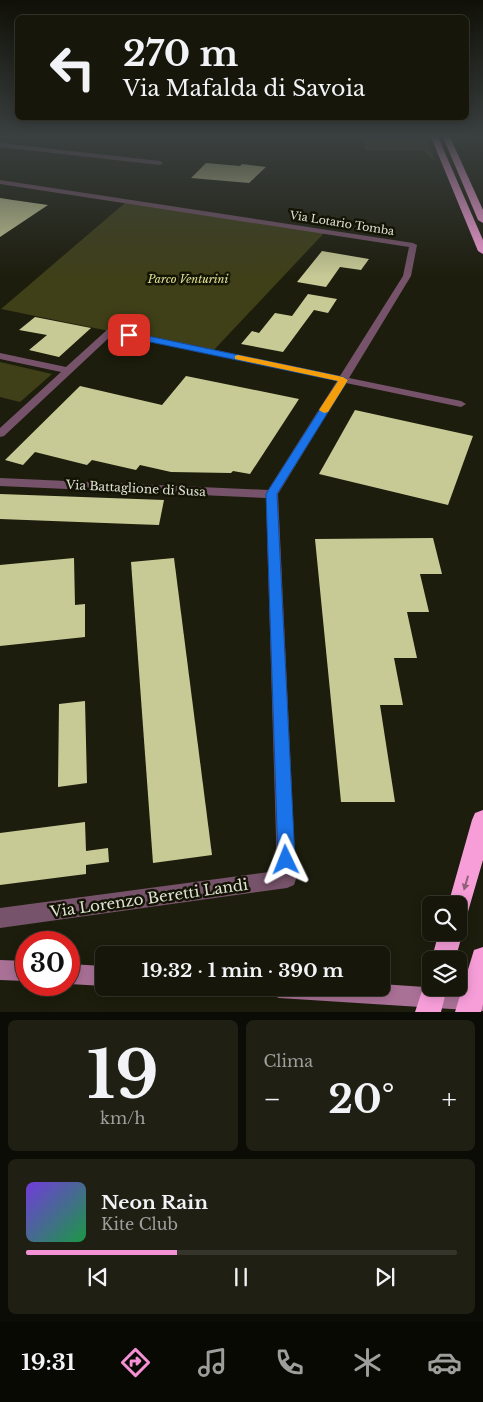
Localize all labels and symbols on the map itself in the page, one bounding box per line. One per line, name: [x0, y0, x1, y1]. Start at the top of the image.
street label: Via Lotario Tomba: [288, 208, 396, 238]
park label: Parco Venturini: [147, 272, 229, 286]
pin: [108, 314, 150, 356]
street label: Via Battaglione di Susa: [65, 477, 207, 499]
position arrow: [259, 833, 311, 885]
street label: Via Lorenzo Beretti Landi: [48, 875, 249, 921]
one-way arrow: [462, 875, 470, 890]
speed limit sign: 30: [15, 931, 80, 996]

